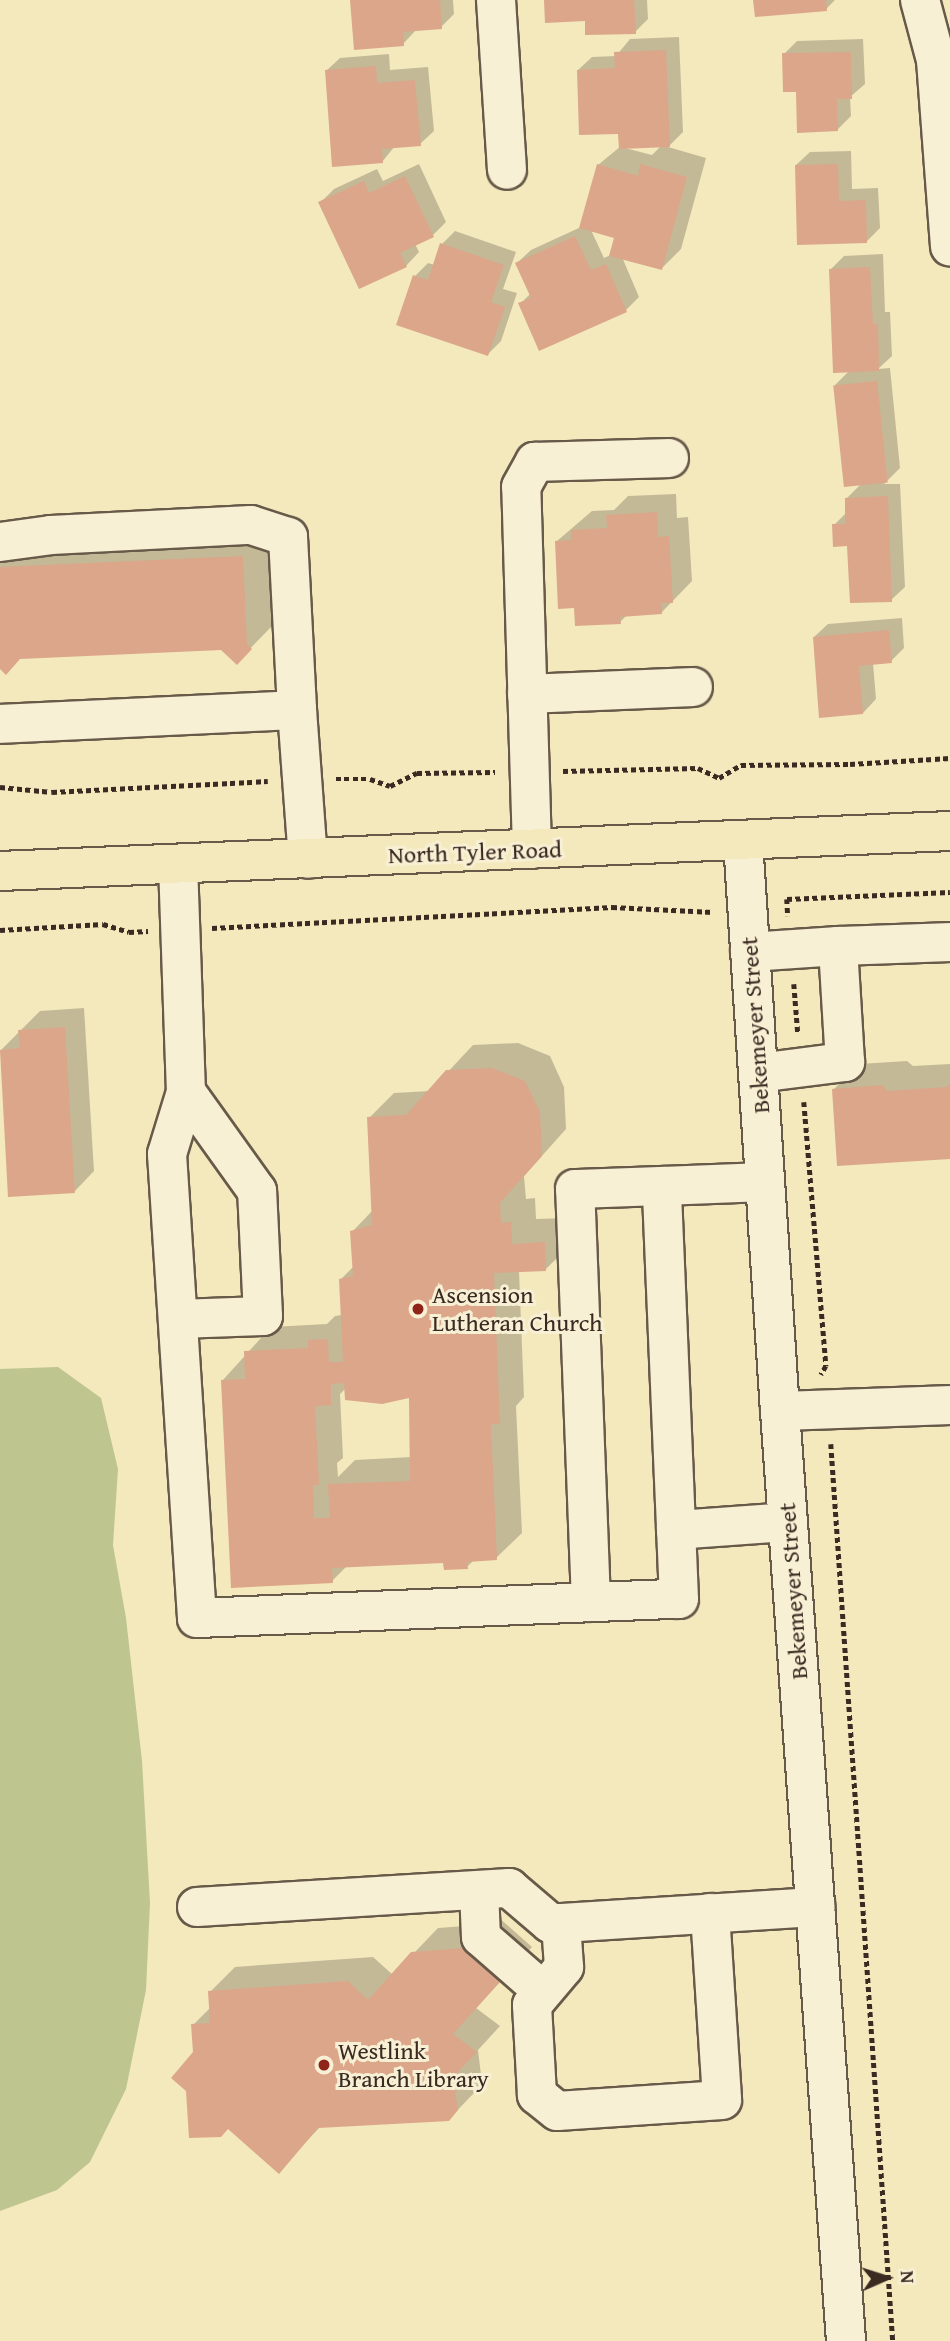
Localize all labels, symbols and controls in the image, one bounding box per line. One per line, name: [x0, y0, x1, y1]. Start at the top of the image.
street label: North Tyler Road: [388, 835, 562, 869]
street label: Bekemeyer Street: [734, 936, 776, 1114]
place label: Ascension Lutheran Church: [432, 1281, 602, 1337]
marker: Ascension Lutheran Church: [410, 1301, 426, 1317]
street label: Bekemeyer Street: [772, 1502, 814, 1680]
place label: Westlink Branch Library: [338, 2037, 489, 2093]
marker: Westlink Branch Library: [316, 2057, 332, 2073]
north arrow: [852, 2243, 922, 2313]
text: N: [894, 2270, 922, 2284]

